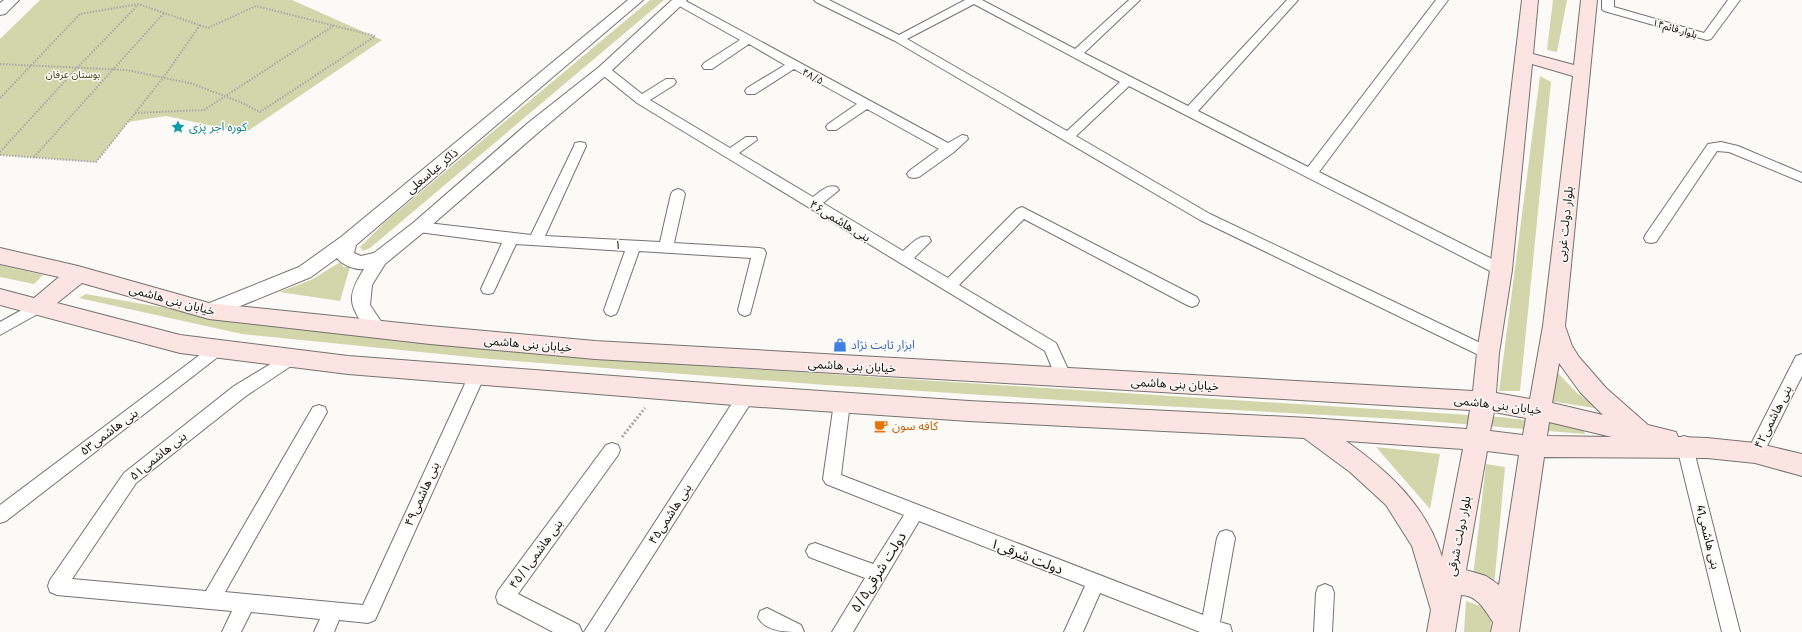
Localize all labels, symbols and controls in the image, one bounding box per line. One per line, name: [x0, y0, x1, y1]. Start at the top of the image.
street label: بلوار قائم۱۴: [1651, 17, 1699, 42]
street label: ۴۸/۵: [800, 66, 825, 87]
park label: بوستان عرفان: [46, 69, 100, 81]
place icon: کوره اجر پزی: [170, 119, 186, 135]
place label: کوره اجر پزی: [189, 120, 248, 135]
street label: ذاکر عباسعلی: [403, 145, 461, 197]
street label: بلوار دولت غربی: [1554, 186, 1576, 262]
street label: بنی هاشمی۴۶: [807, 197, 873, 245]
street label: ۱: [614, 238, 622, 252]
street label: خیابان بنی هاشمی: [128, 282, 216, 318]
street label: خیابان بنی هاشمی: [484, 333, 572, 355]
shop icon: ابزار ثابت نژاد: [832, 337, 848, 353]
place label: ابزار ثابت نژاد: [851, 338, 915, 352]
street label: خیابان بنی هاشمی: [808, 357, 896, 375]
street label: خیابان بنی هاشمی: [1131, 375, 1219, 393]
street label: بنی هاشمی۴۲: [1751, 383, 1795, 451]
street label: خیابان بنی هاشمی: [1453, 393, 1543, 417]
street label: بنی هاشمی۵۳: [77, 406, 141, 458]
cafe icon: کافه سون: [873, 418, 889, 434]
place label: کافه سون: [892, 419, 939, 433]
street label: بنی هاشمی۵۱: [127, 429, 189, 483]
street label: بنی هاشمی۴۹: [402, 460, 442, 528]
street label: بنی هاشمی۴۵: [645, 481, 695, 547]
street label: بلوار دولت شرقی: [1444, 495, 1474, 577]
street label: بنی هاشمی41: [1693, 503, 1723, 571]
street label: ۴۵/۱بنی هاشمی: [506, 517, 566, 591]
street label: ۵/۵دولت شرقی: [847, 529, 910, 616]
street label: ۱دولت شرقی: [988, 535, 1066, 578]

